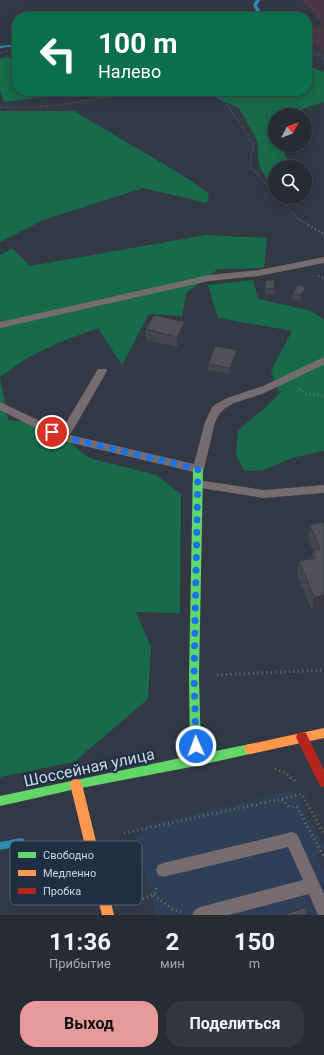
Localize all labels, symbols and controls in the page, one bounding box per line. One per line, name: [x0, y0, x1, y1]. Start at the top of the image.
text: 100 m: [98, 27, 177, 60]
icon: left: [32, 28, 84, 80]
text: Налево: [98, 61, 161, 82]
north arrow: [268, 108, 312, 152]
map controls: [268, 108, 312, 204]
button: search: [268, 160, 312, 204]
pin: [35, 415, 69, 449]
icon: arrive: [41, 421, 63, 443]
position arrow: [175, 725, 217, 767]
street label: Шоссейная улица: [22, 744, 156, 791]
legend: [10, 841, 142, 905]
text: Свободно: [43, 849, 94, 862]
text: Медленно: [43, 867, 96, 880]
text: Пробка: [43, 885, 81, 898]
text: 11:36: [49, 928, 111, 956]
text: 2: [165, 928, 179, 956]
text: 150: [234, 928, 275, 956]
text: Прибытие: [49, 956, 111, 971]
text: мин: [160, 956, 185, 971]
text: m: [249, 956, 260, 971]
button: Выход: [20, 1001, 158, 1047]
button: Поделиться: [166, 1001, 304, 1047]

